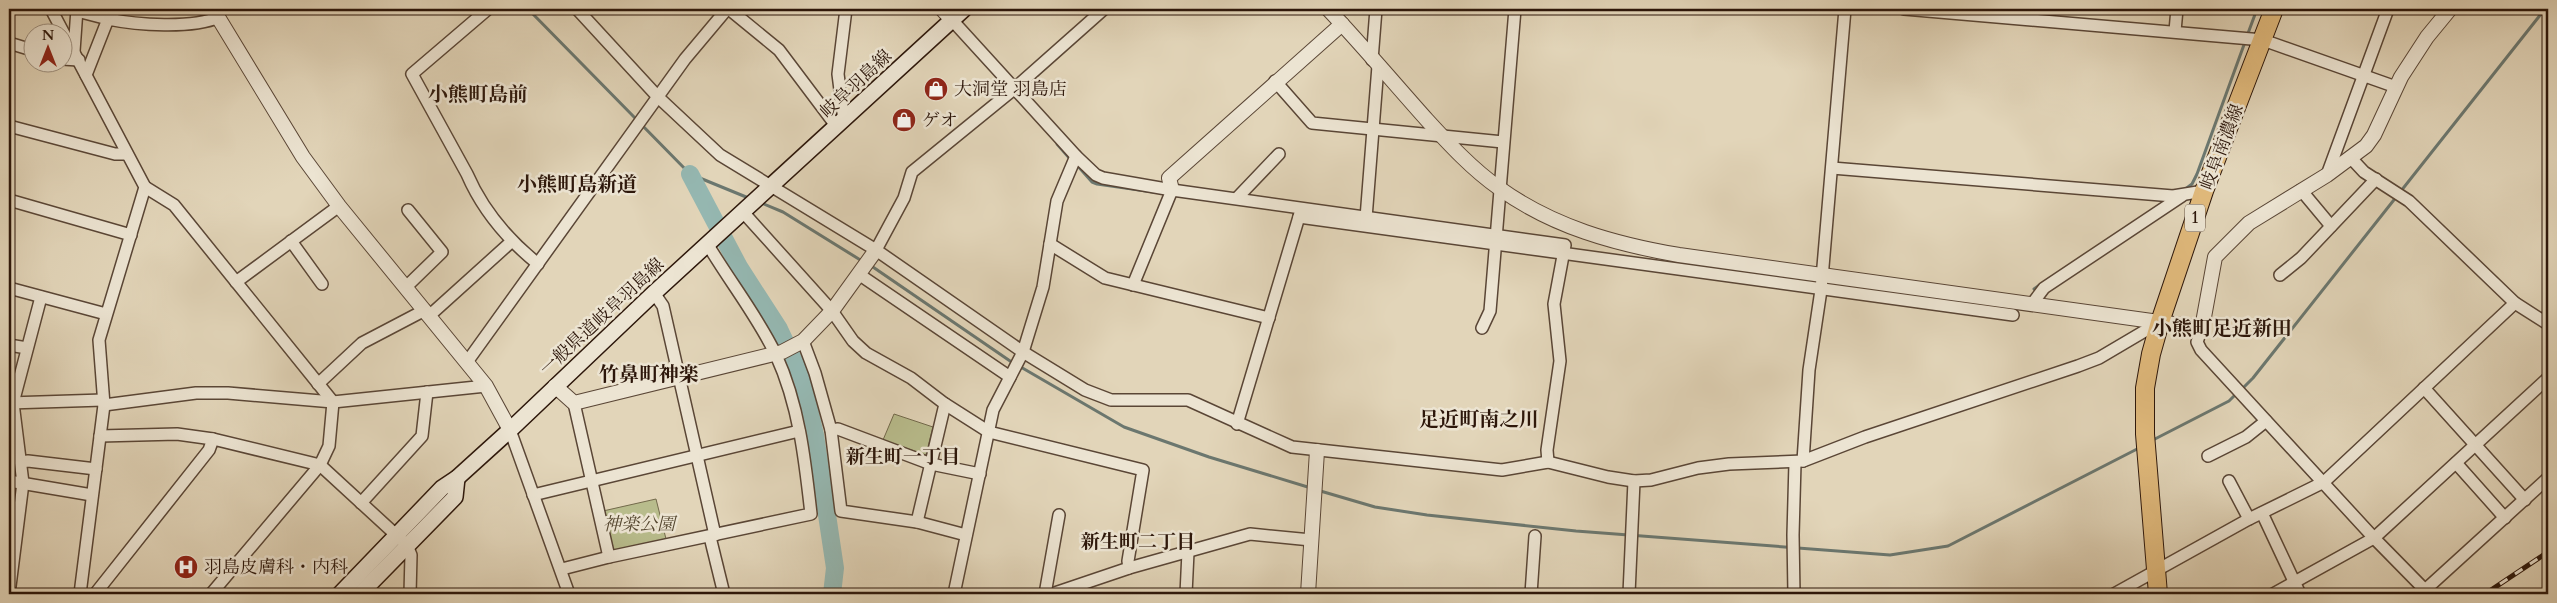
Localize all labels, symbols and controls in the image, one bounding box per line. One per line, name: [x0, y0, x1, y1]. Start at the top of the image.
north arrow: [22, 22, 72, 72]
text: N: [42, 26, 54, 45]
street label: 岐阜羽島線: [815, 44, 897, 124]
shop icon: 大洞堂 羽島店: [923, 76, 949, 102]
place label: 大洞堂 羽島店: [954, 77, 1067, 102]
district label: 小熊町島前: [428, 81, 528, 108]
street label: 岐阜南濃線: [2194, 101, 2250, 193]
shop icon: ゲオ: [891, 107, 917, 133]
place label: ゲオ: [922, 108, 958, 133]
district label: 小熊町島新道: [517, 171, 637, 198]
road number: 1: [2185, 204, 2205, 232]
street label: 一般県道岐阜羽島線: [534, 253, 670, 381]
district label: 小熊町足近新田: [2152, 315, 2292, 342]
district label: 竹鼻町神楽: [599, 361, 699, 388]
district label: 足近町南之川: [1419, 406, 1539, 433]
district label: 新生町一丁目: [846, 444, 960, 470]
park label: 神楽公園: [603, 512, 678, 537]
district label: 新生町二丁目: [1081, 529, 1195, 555]
hospital icon: 羽島皮膚科・内科: [173, 554, 199, 580]
place label: 羽島皮膚科・内科: [204, 555, 348, 580]

